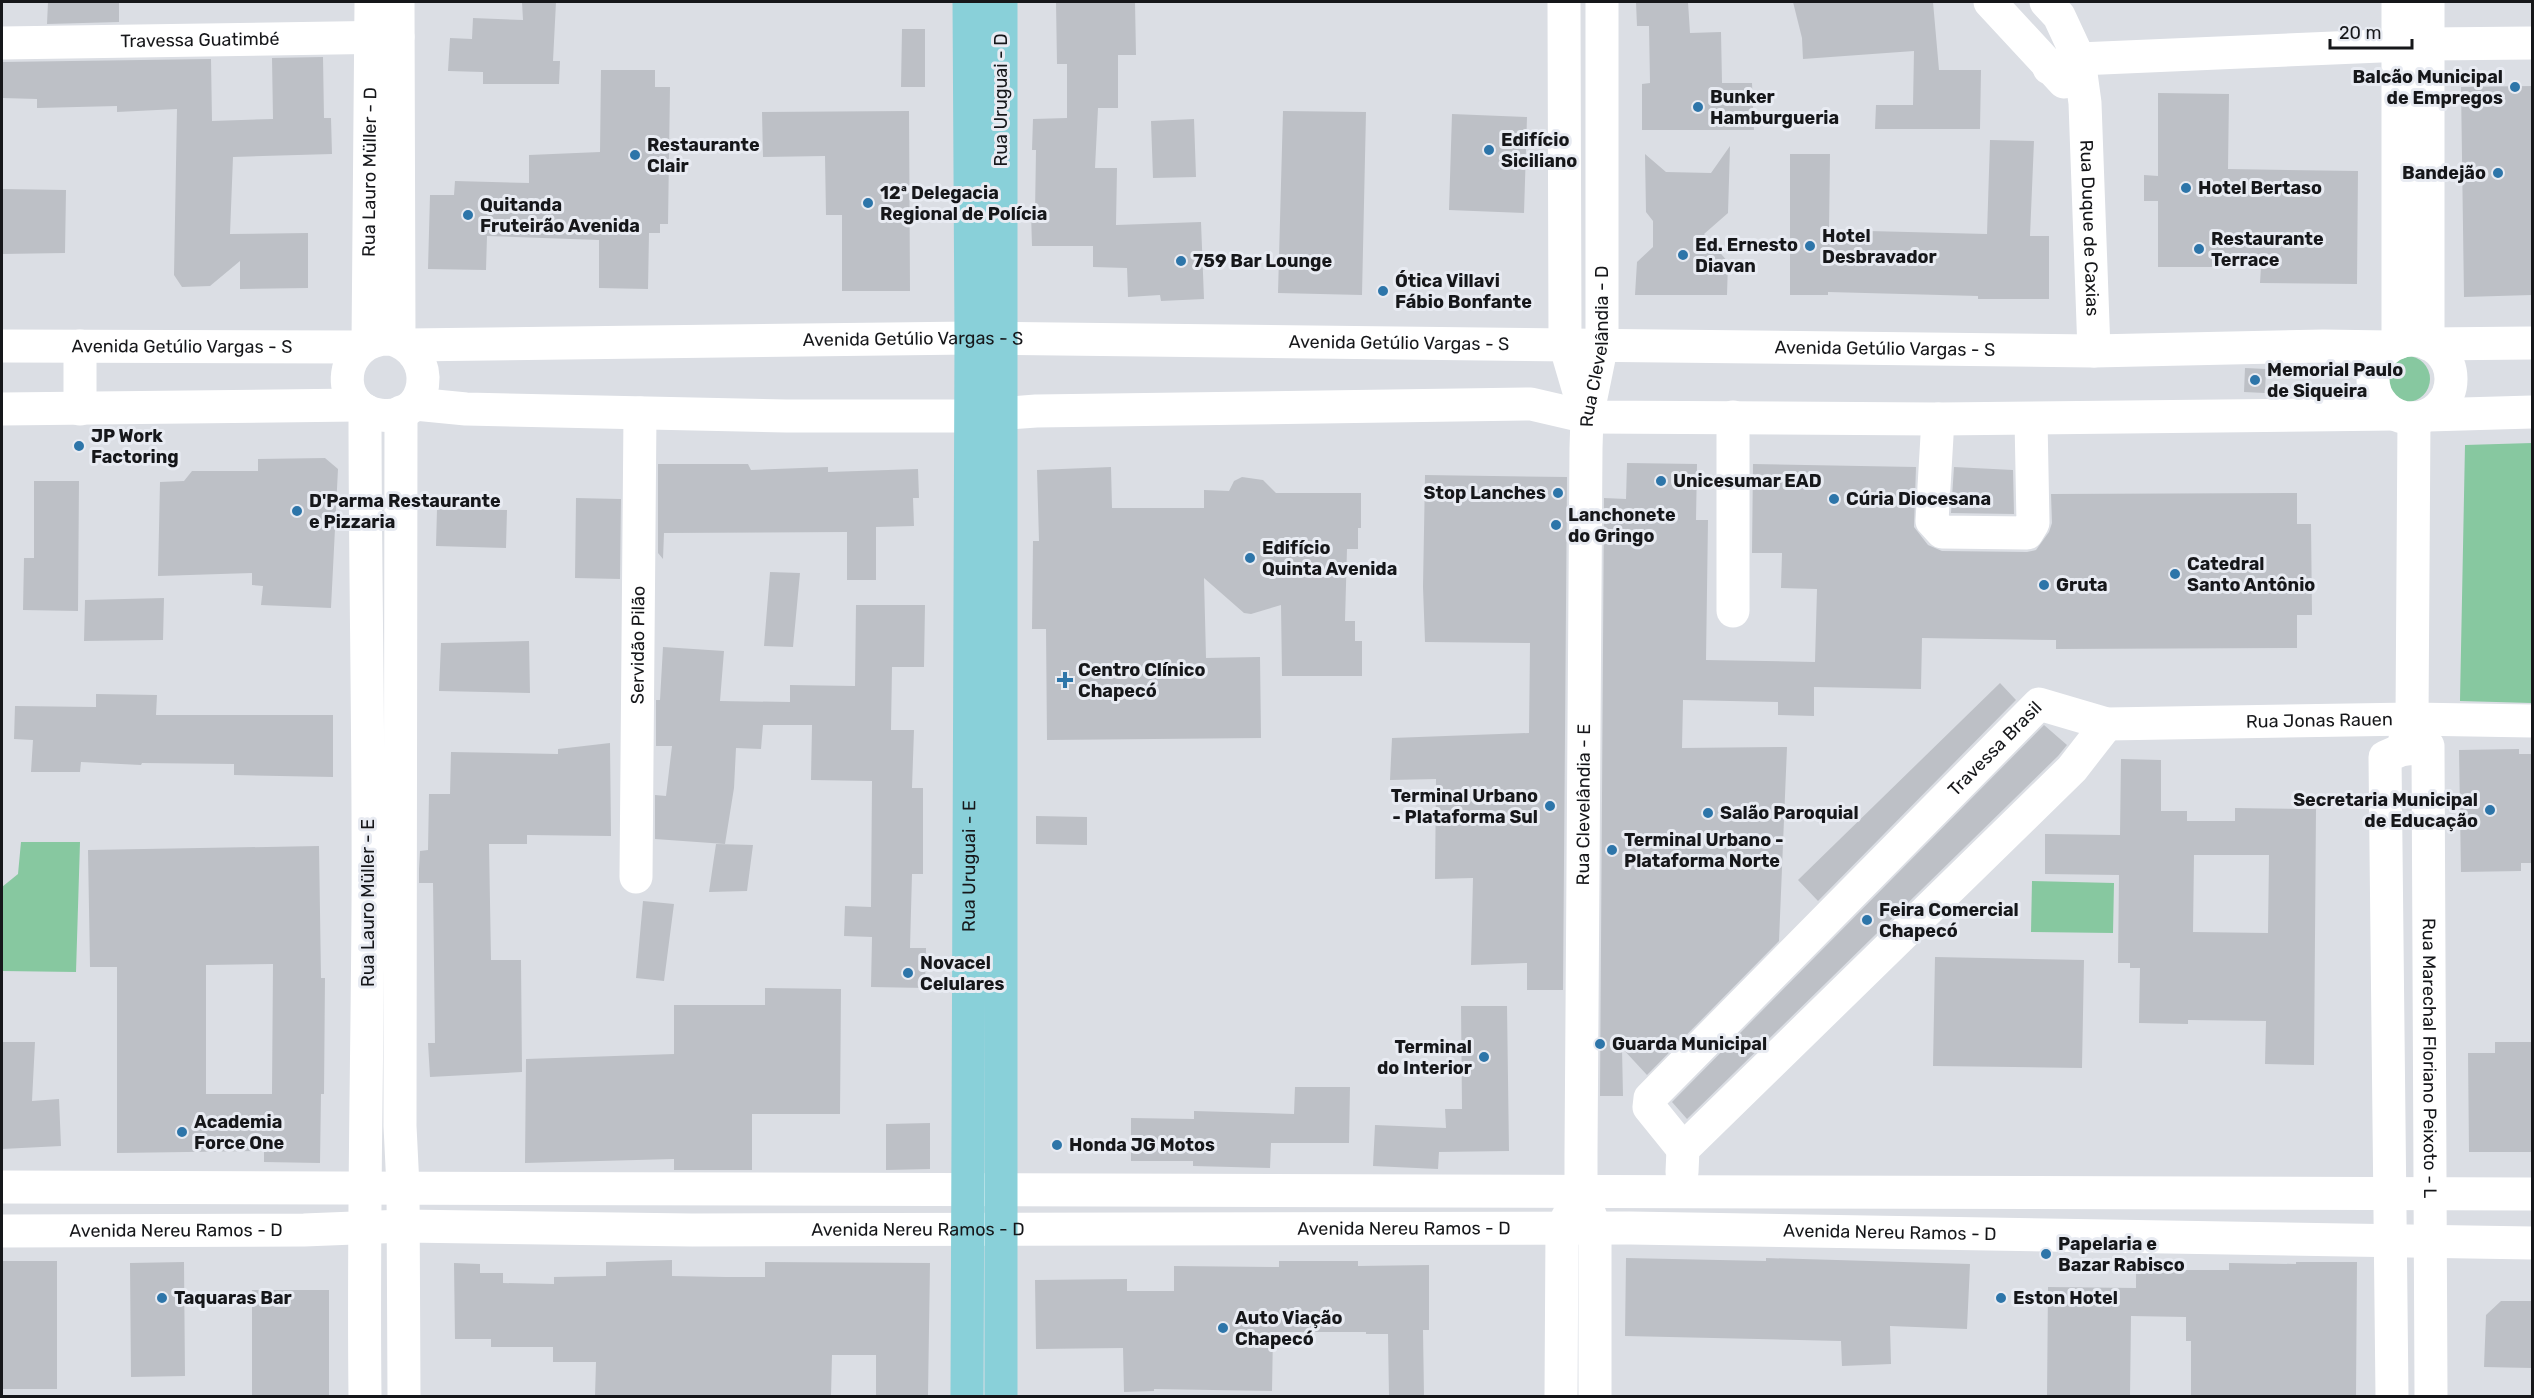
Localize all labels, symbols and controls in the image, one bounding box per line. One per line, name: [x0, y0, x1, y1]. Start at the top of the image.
scale bar: [2330, 12, 2412, 50]
text: 20 m: [2339, 22, 2381, 44]
street label: Travessa Guatimbé: [120, 28, 280, 52]
street label: Rua Uruguai - D: [990, 33, 1012, 167]
place label: Balcão Municipal de Empregos: [2352, 66, 2503, 109]
marker: Balcão Municipal de Empregos: [2508, 80, 2522, 94]
place label: Bunker Hamburgueria: [1710, 86, 1839, 129]
street label: Rua Lauro Müller - D: [358, 87, 381, 257]
marker: Bunker Hamburgueria: [1691, 100, 1705, 114]
place label: Edifício Siciliano: [1501, 129, 1577, 172]
place label: Restaurante Clair: [647, 134, 760, 177]
street label: Rua Duque de Caxias: [2075, 139, 2104, 317]
marker: Edifício Siciliano: [1482, 143, 1496, 157]
marker: Restaurante Clair: [628, 148, 642, 162]
place label: Bandejão: [2402, 162, 2486, 184]
marker: Bandejão: [2491, 166, 2505, 180]
place label: Hotel Bertaso: [2198, 177, 2322, 199]
marker: Hotel Bertaso: [2179, 181, 2193, 195]
place label: 12ª Delegacia Regional de Polícia: [880, 182, 1047, 225]
place label: Quitanda Fruteirão Avenida: [480, 194, 640, 237]
marker: 12ª Delegacia Regional de Polícia: [861, 196, 875, 210]
marker: Quitanda Fruteirão Avenida: [461, 208, 475, 222]
place label: Hotel Desbravador: [1822, 225, 1937, 268]
place label: Restaurante Terrace: [2211, 228, 2324, 271]
place label: Ed. Ernesto Diavan: [1695, 234, 1798, 277]
marker: Hotel Desbravador: [1803, 239, 1817, 253]
marker: Restaurante Terrace: [2192, 242, 2206, 256]
marker: Ed. Ernesto Diavan: [1676, 248, 1690, 262]
place label: 759 Bar Lounge: [1193, 250, 1332, 272]
marker: 759 Bar Lounge: [1174, 254, 1188, 268]
street label: Rua Clevelândia - D: [1576, 266, 1613, 427]
place label: Ótica Villavi Fábio Bonfante: [1395, 270, 1532, 313]
marker: Ótica Villavi Fábio Bonfante: [1376, 284, 1390, 298]
street label: Avenida Getúlio Vargas - S: [802, 327, 1023, 351]
street label: Avenida Getúlio Vargas - S: [1288, 331, 1509, 355]
street label: Avenida Getúlio Vargas - S: [72, 335, 292, 358]
street label: Avenida Getúlio Vargas - S: [1774, 336, 1995, 361]
place label: Memorial Paulo de Siqueira: [2267, 359, 2403, 402]
marker: Memorial Paulo de Siqueira: [2248, 373, 2262, 387]
place label: JP Work Factoring: [91, 425, 179, 468]
marker: JP Work Factoring: [72, 439, 86, 453]
place label: Unicesumar EAD: [1673, 470, 1822, 492]
marker: Unicesumar EAD: [1654, 474, 1668, 488]
place label: Stop Lanches: [1424, 482, 1546, 504]
marker: Stop Lanches: [1551, 486, 1565, 500]
place label: Cúria Diocesana: [1846, 488, 1991, 510]
place label: D'Parma Restaurante e Pizzaria: [309, 490, 501, 533]
marker: Cúria Diocesana: [1827, 492, 1841, 506]
marker: D'Parma Restaurante e Pizzaria: [290, 504, 304, 518]
place label: Lanchonete do Gringo: [1568, 504, 1676, 547]
marker: Lanchonete do Gringo: [1549, 518, 1563, 532]
place label: Edifício Quinta Avenida: [1262, 537, 1397, 580]
marker: Edifício Quinta Avenida: [1243, 551, 1257, 565]
place label: Catedral Santo Antônio: [2187, 553, 2315, 596]
marker: Catedral Santo Antônio: [2168, 567, 2182, 581]
place label: Gruta: [2056, 574, 2108, 596]
marker: Gruta: [2037, 578, 2051, 592]
street label: Servidão Pilão: [626, 586, 650, 704]
place label: Centro Clínico Chapecó: [1078, 659, 1205, 702]
marker: Centro Clínico Chapecó: [1056, 671, 1074, 689]
street label: Travessa Brasil: [1943, 697, 2046, 801]
street label: Rua Jonas Rauen: [2246, 708, 2393, 733]
street label: Rua Clevelândia - E: [1572, 724, 1595, 885]
place label: Terminal Urbano - Plataforma Sul: [1391, 785, 1538, 828]
place label: Secretaria Municipal de Educação: [2293, 789, 2478, 832]
marker: Terminal Urbano - Plataforma Sul: [1543, 799, 1557, 813]
street label: Rua Uruguai - E: [958, 800, 980, 932]
place label: Salão Paroquial: [1720, 802, 1859, 824]
marker: Secretaria Municipal de Educação: [2483, 803, 2497, 817]
marker: Salão Paroquial: [1701, 806, 1715, 820]
street label: Rua Lauro Müller - E: [357, 819, 379, 987]
place label: Terminal Urbano - Plataforma Norte: [1624, 829, 1784, 872]
marker: Terminal Urbano - Plataforma Norte: [1605, 843, 1619, 857]
place label: Feira Comercial Chapecó: [1879, 899, 2019, 942]
marker: Feira Comercial Chapecó: [1860, 913, 1874, 927]
street label: Rua Marechal Floriano Peixoto - L: [2418, 918, 2441, 1198]
place label: Novacel Celulares: [920, 952, 1005, 995]
marker: Novacel Celulares: [901, 966, 915, 980]
place label: Guarda Municipal: [1612, 1033, 1767, 1055]
place label: Terminal do Interior: [1377, 1036, 1472, 1079]
marker: Guarda Municipal: [1593, 1037, 1607, 1051]
marker: Terminal do Interior: [1477, 1050, 1491, 1064]
place label: Academia Force One: [194, 1111, 285, 1154]
marker: Academia Force One: [175, 1125, 189, 1139]
place label: Honda JG Motos: [1069, 1134, 1215, 1156]
marker: Honda JG Motos: [1050, 1138, 1064, 1152]
street label: Avenida Nereu Ramos - D: [1297, 1217, 1511, 1240]
street label: Avenida Nereu Ramos - D: [811, 1218, 1025, 1241]
street label: Avenida Nereu Ramos - D: [69, 1219, 283, 1242]
street label: Avenida Nereu Ramos - D: [1783, 1220, 1997, 1245]
place label: Papelaria e Bazar Rabisco: [2058, 1233, 2185, 1276]
marker: Papelaria e Bazar Rabisco: [2039, 1247, 2053, 1261]
place label: Taquaras Bar: [174, 1287, 292, 1309]
place label: Eston Hotel: [2013, 1287, 2118, 1309]
marker: Taquaras Bar: [155, 1291, 169, 1305]
marker: Eston Hotel: [1994, 1291, 2008, 1305]
place label: Auto Viação Chapecó: [1235, 1307, 1342, 1350]
marker: Auto Viação Chapecó: [1216, 1321, 1230, 1335]

